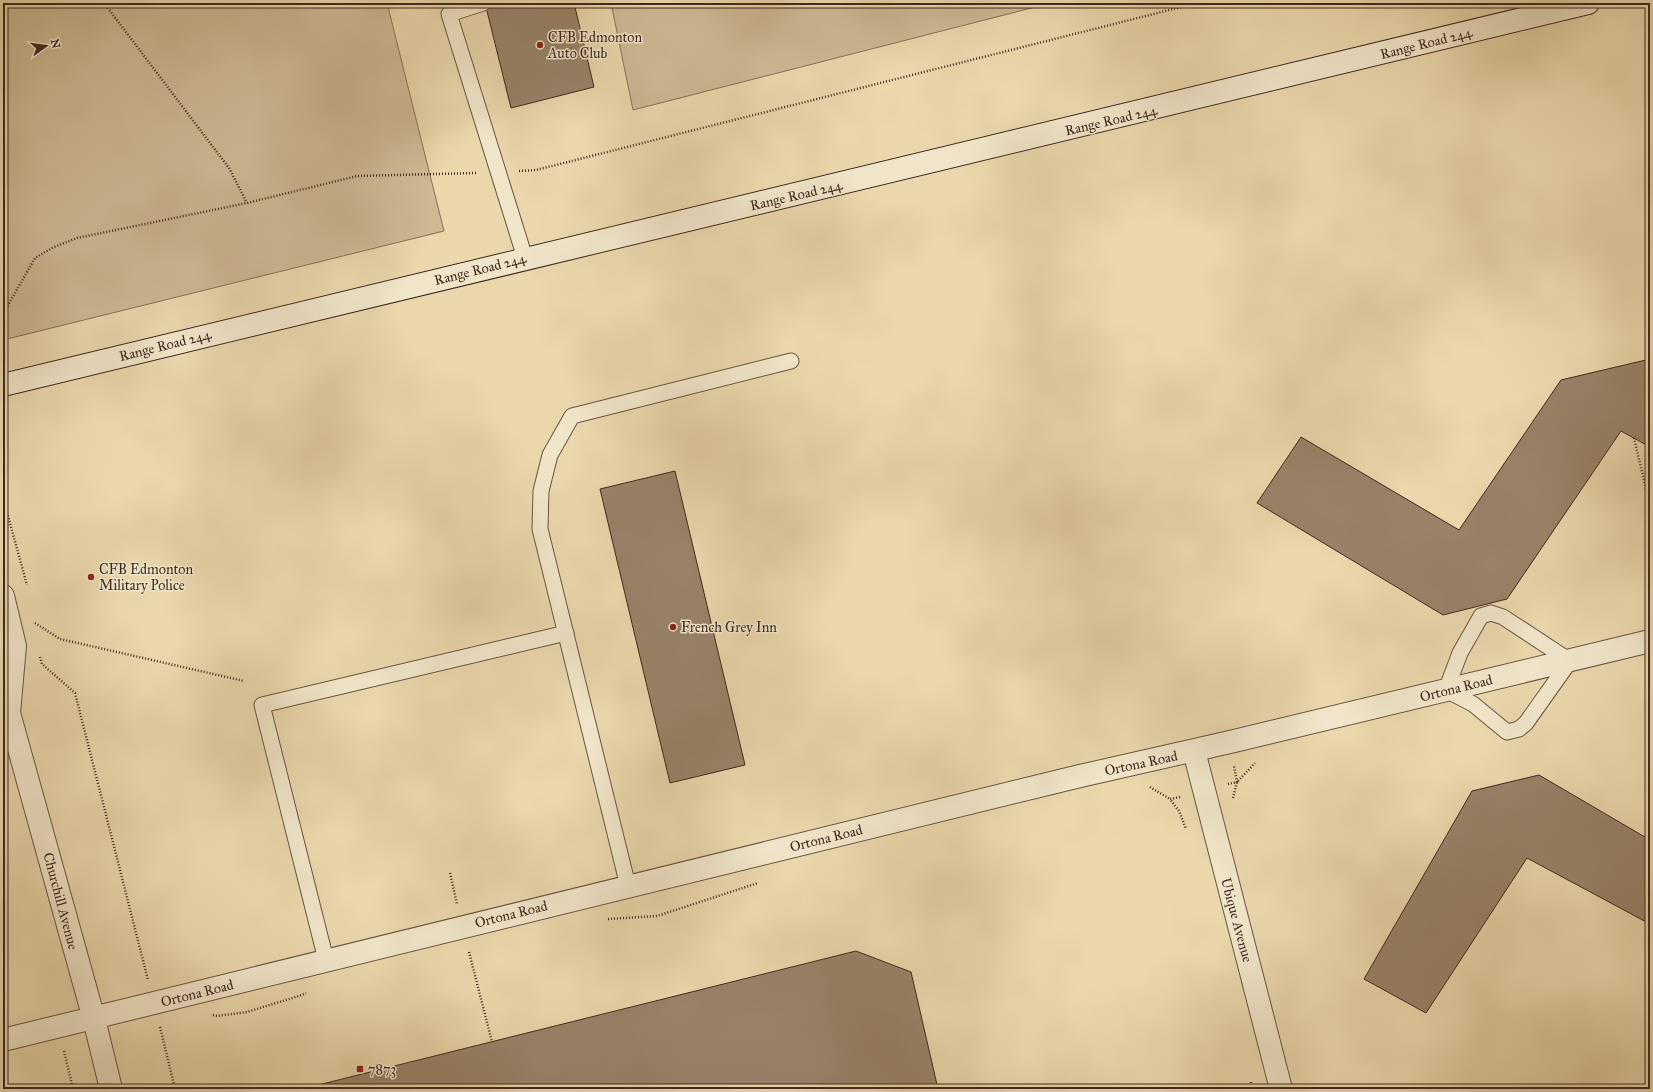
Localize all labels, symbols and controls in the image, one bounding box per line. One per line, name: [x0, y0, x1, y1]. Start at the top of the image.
street label: Range Road 244: [1378, 24, 1475, 63]
north arrow: [26, 26, 66, 66]
place label: CFB Edmonton Auto Club: [547, 29, 643, 62]
text: N: [48, 38, 63, 50]
marker: CFB Edmonton Auto Club: [535, 40, 545, 50]
street label: Range Road 244: [1063, 101, 1160, 139]
street label: Range Road 244: [748, 176, 845, 214]
street label: Range Road 244: [432, 250, 529, 289]
street label: Range Road 244: [117, 326, 214, 365]
place label: CFB Edmonton Military Police: [99, 561, 194, 594]
marker: CFB Edmonton Military Police: [86, 572, 96, 582]
place label: French Grey Inn: [681, 619, 777, 636]
marker: French Grey Inn: [668, 622, 678, 632]
street label: Ortona Road: [1418, 671, 1494, 706]
street label: Ortona Road: [1103, 747, 1179, 780]
street label: Ortona Road: [788, 821, 864, 856]
street label: Churchill Avenue: [39, 851, 82, 952]
street label: Ubique Avenue: [1216, 876, 1256, 965]
street label: Ortona Road: [473, 897, 549, 932]
street label: Ortona Road: [159, 976, 235, 1011]
place label: 7873: [368, 1061, 396, 1078]
marker: 7873: [355, 1064, 365, 1074]

